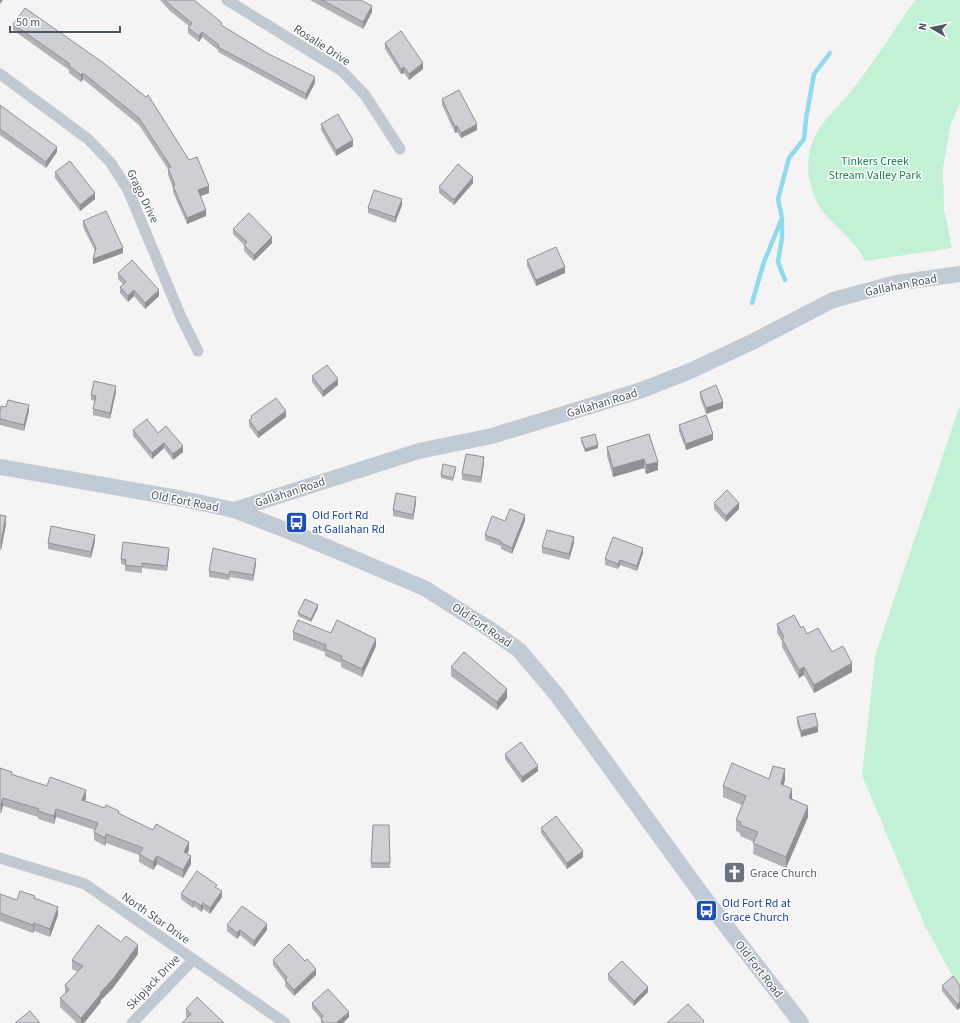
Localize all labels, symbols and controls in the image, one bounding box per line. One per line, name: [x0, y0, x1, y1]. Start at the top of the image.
scale bar: [10, 8, 120, 34]
north arrow: [912, 8, 952, 48]
text: 50 m: [16, 14, 40, 31]
street label: Rosalie Drive: [290, 21, 353, 70]
text: N: [915, 22, 931, 31]
park label: Tinkers Creek Stream Valley Park: [829, 153, 922, 184]
street label: Grago Drive: [122, 166, 163, 226]
street label: Gallahan Road: [864, 270, 939, 301]
street label: Gallahan Road: [565, 385, 639, 422]
street label: Gallahan Road: [253, 473, 327, 512]
street label: Old Fort Road: [150, 487, 220, 516]
place label: Old Fort Rd at Gallahan Rd: [312, 507, 385, 538]
bus stop icon: Old Fort Rd at Gallahan Rd: [284, 509, 310, 535]
street label: Old Fort Road: [448, 599, 515, 652]
church icon: Grace Church: [721, 860, 747, 886]
place label: Grace Church: [750, 865, 817, 882]
street label: North Star Drive: [118, 889, 193, 948]
place label: Old Fort Rd at Grace Church: [722, 895, 791, 926]
bus stop icon: Old Fort Rd at Grace Church: [694, 897, 720, 923]
street label: Old Fort Road: [731, 937, 786, 1002]
street label: Skipjack Drive: [123, 951, 184, 1014]

